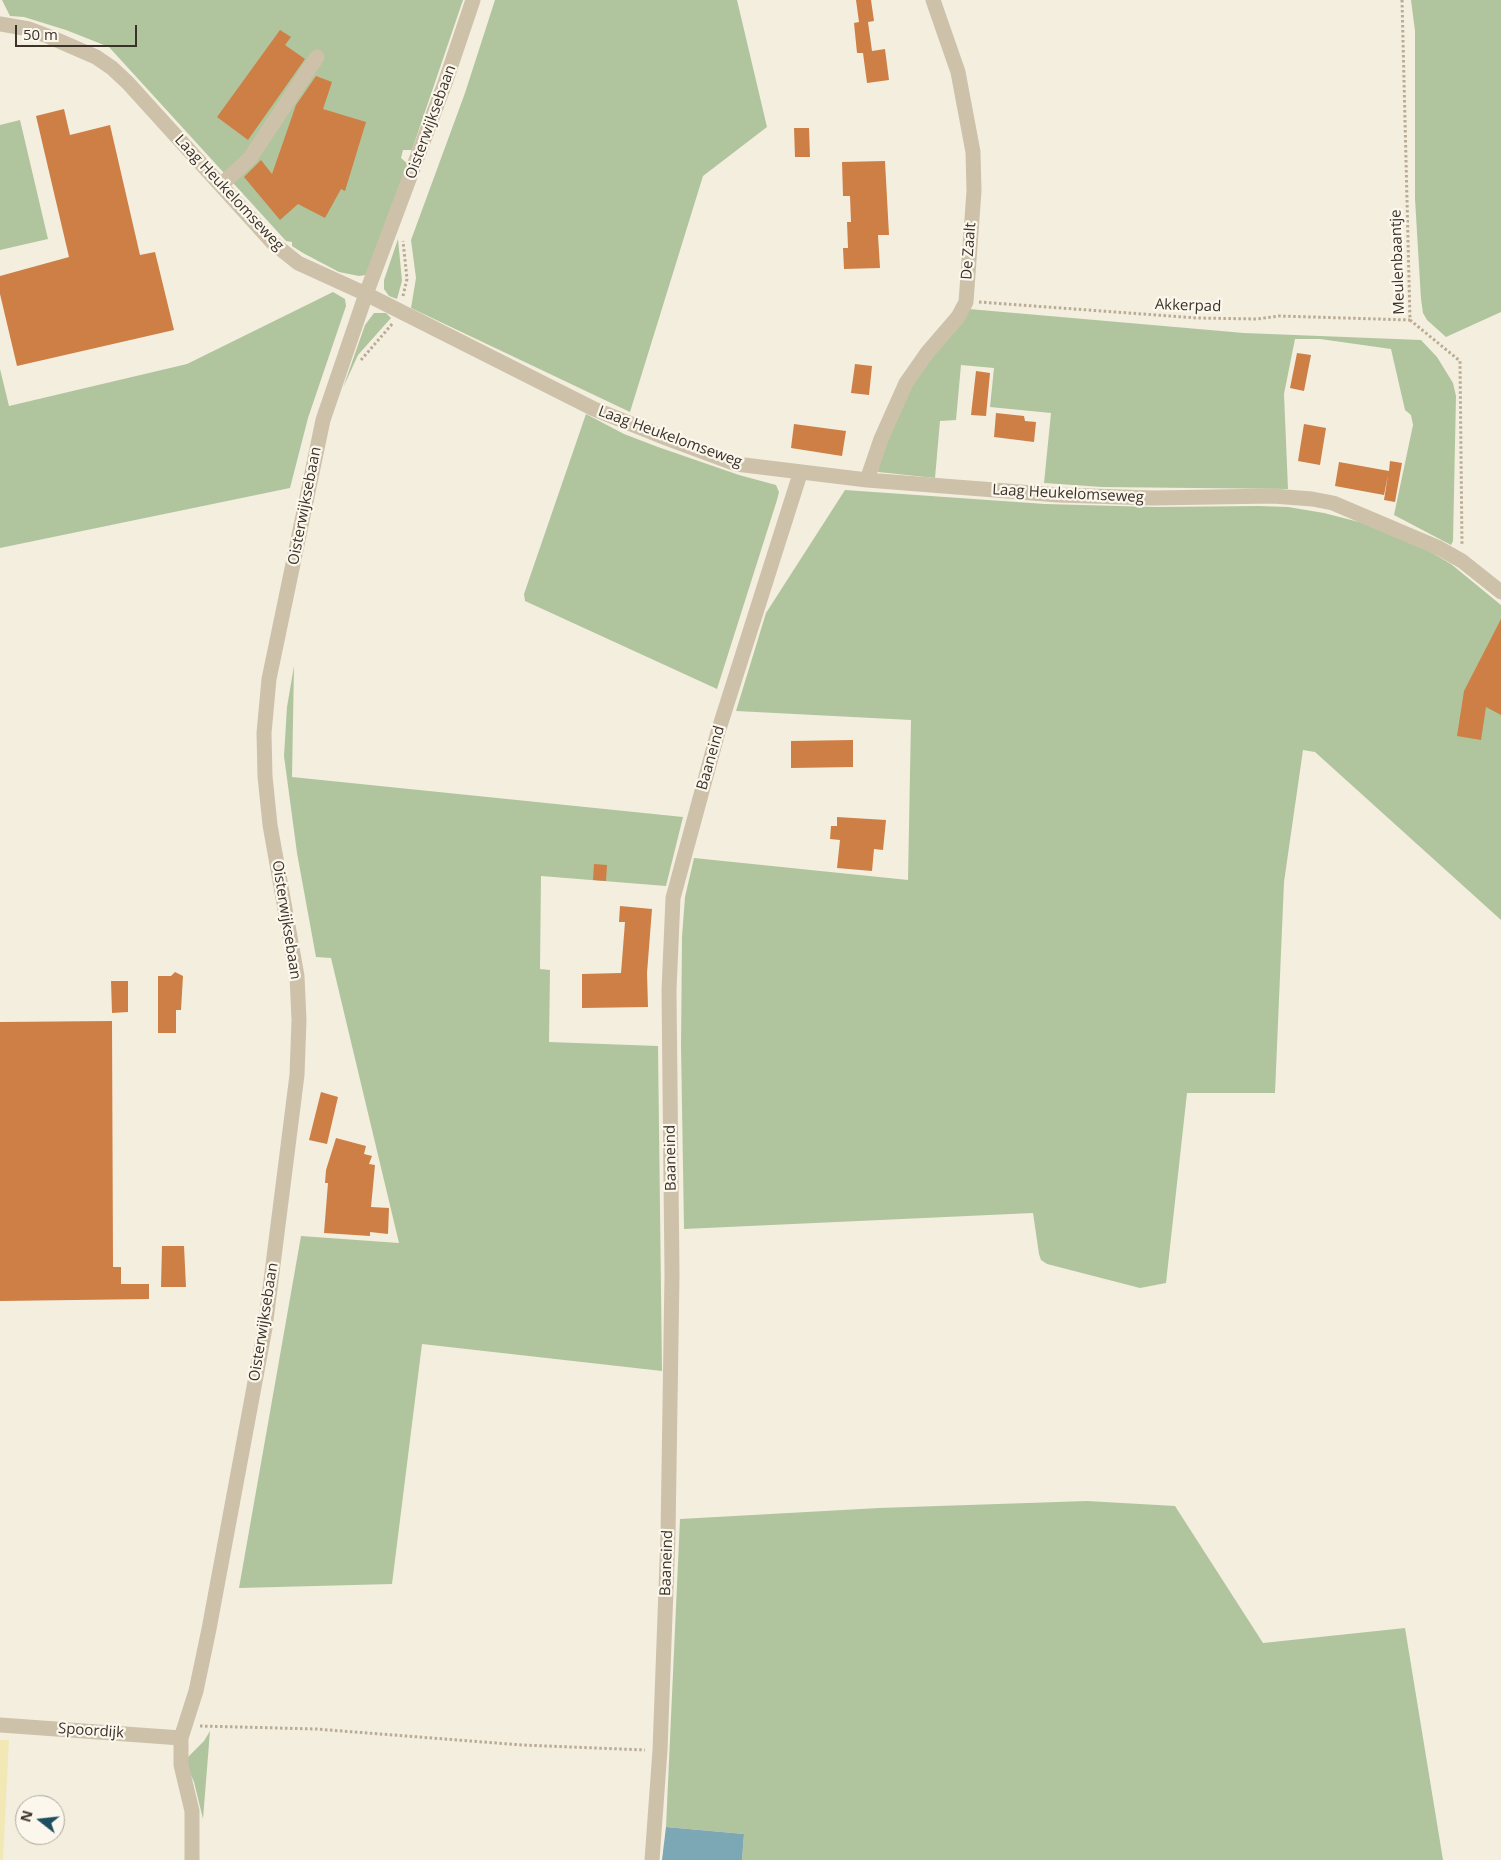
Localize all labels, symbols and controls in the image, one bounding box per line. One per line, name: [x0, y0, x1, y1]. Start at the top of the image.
scale bar: [18, 15, 140, 47]
text: 50 m: [23, 24, 58, 44]
street label: Oisterwijksebaan: [402, 62, 460, 182]
street label: Laag Heukelomseweg: [171, 131, 287, 255]
street label: Meulenbaantje: [1387, 209, 1409, 315]
street label: De Zaalt: [958, 222, 980, 280]
street label: Akkerpad: [1154, 296, 1222, 316]
street label: Laag Heukelomseweg: [596, 403, 744, 471]
street label: Oisterwijksebaan: [285, 445, 325, 567]
street label: Laag Heukelomseweg: [992, 481, 1144, 507]
street label: Baaneind: [693, 724, 729, 792]
street label: Oisterwijksebaan: [268, 859, 304, 981]
street label: Baaneind: [661, 1125, 681, 1191]
street label: Oisterwijksebaan: [246, 1261, 282, 1383]
street label: Baaneind: [657, 1530, 677, 1596]
street label: Spoordijk: [57, 1720, 125, 1742]
north arrow: [15, 1795, 65, 1845]
text: N: [15, 1808, 37, 1824]

